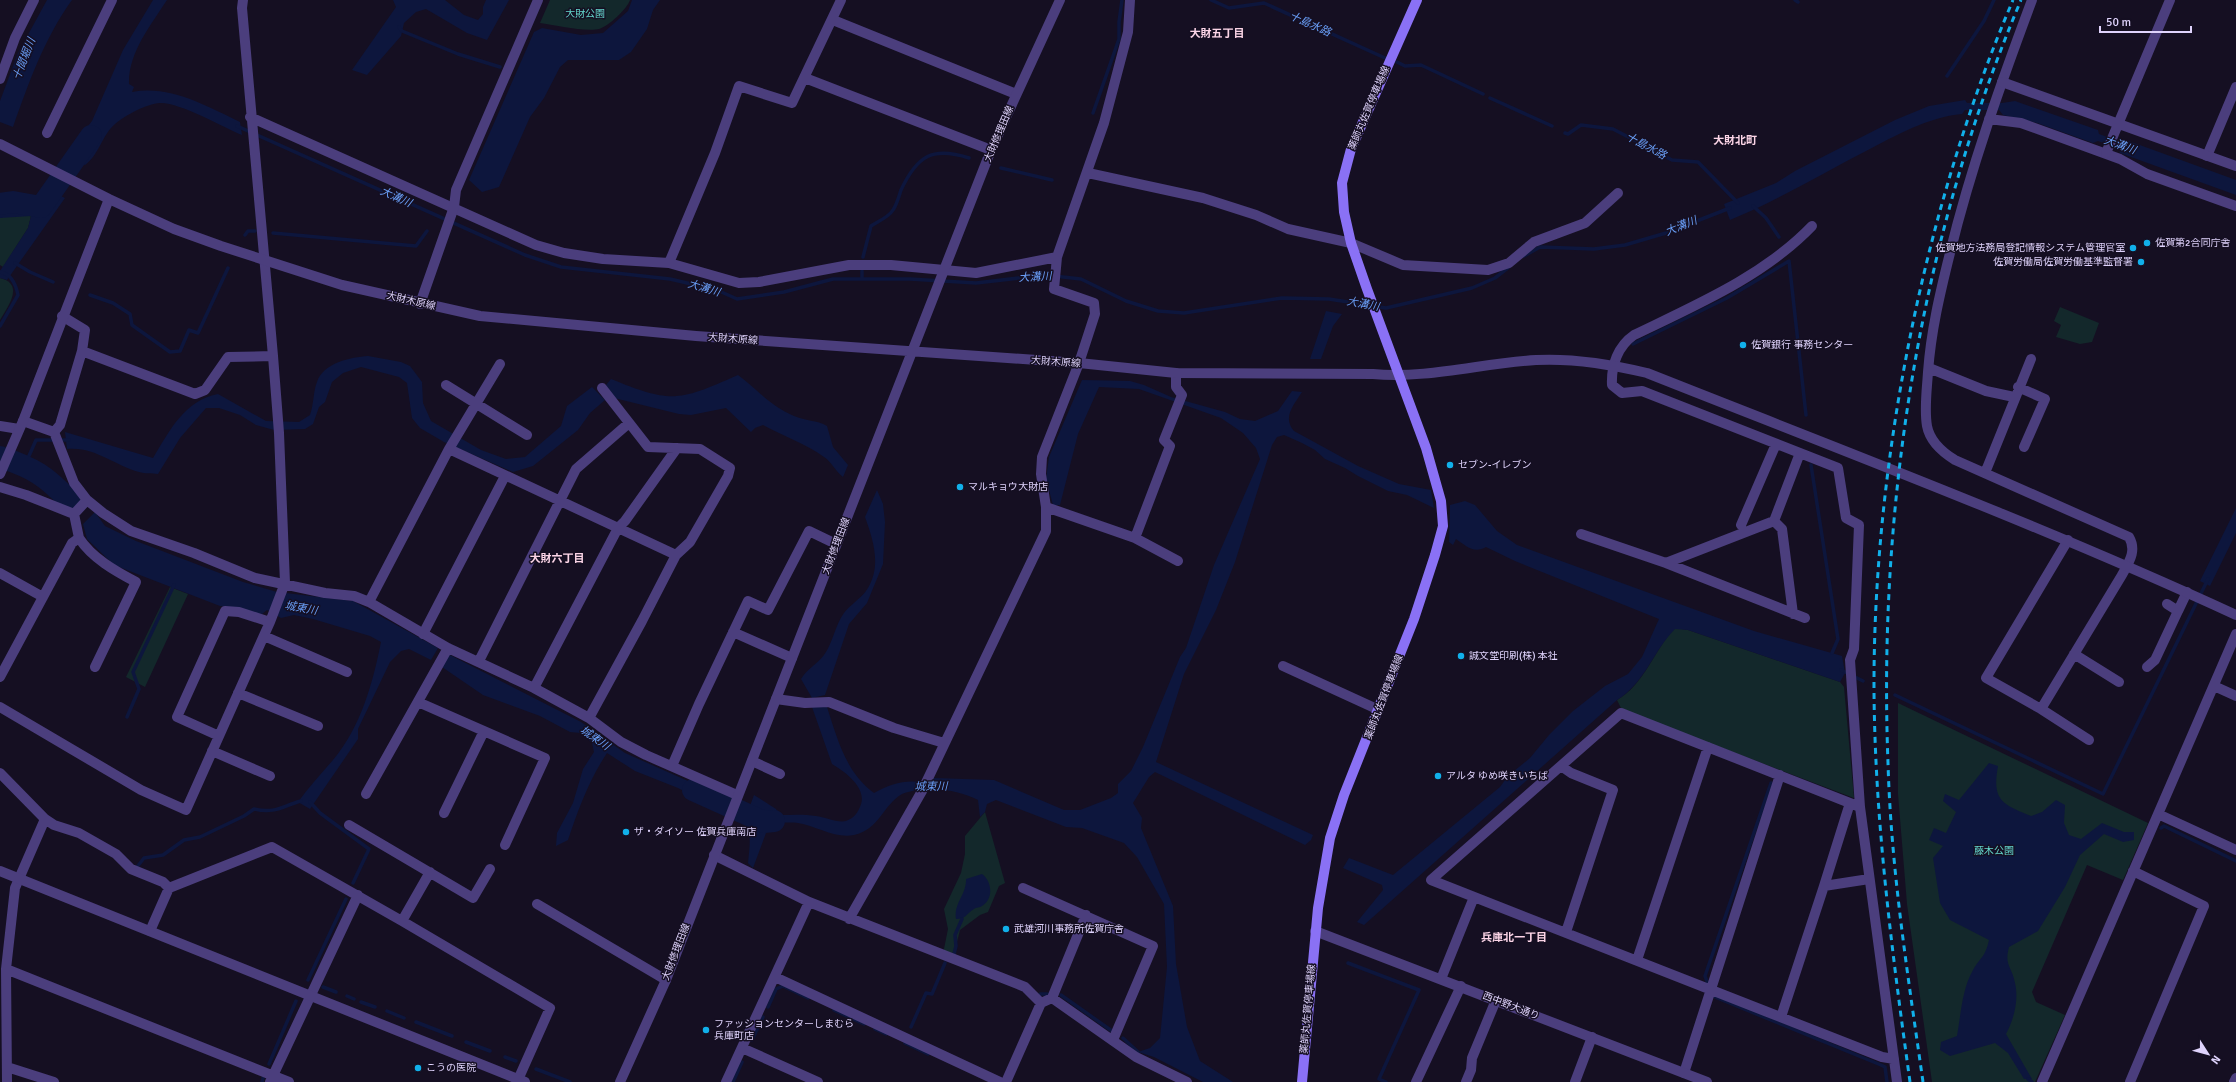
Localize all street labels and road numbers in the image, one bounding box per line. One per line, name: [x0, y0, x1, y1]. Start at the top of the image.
street label: 薬師丸佐賀停車場線: [1346, 64, 1392, 152]
street label: 大財修理田線: [982, 104, 1016, 164]
street label: 大財木原線: [385, 290, 437, 312]
street label: 大財木原線: [708, 331, 758, 347]
street label: 大財木原線: [1031, 354, 1081, 370]
street label: 大財修理田線: [820, 516, 852, 576]
street label: 薬師丸佐賀停車場線: [1362, 653, 1406, 741]
street label: 大財修理田線: [660, 922, 692, 982]
street label: 薬師丸佐賀停車場線: [1298, 964, 1318, 1054]
street label: 西中野大通り: [1481, 990, 1541, 1022]

